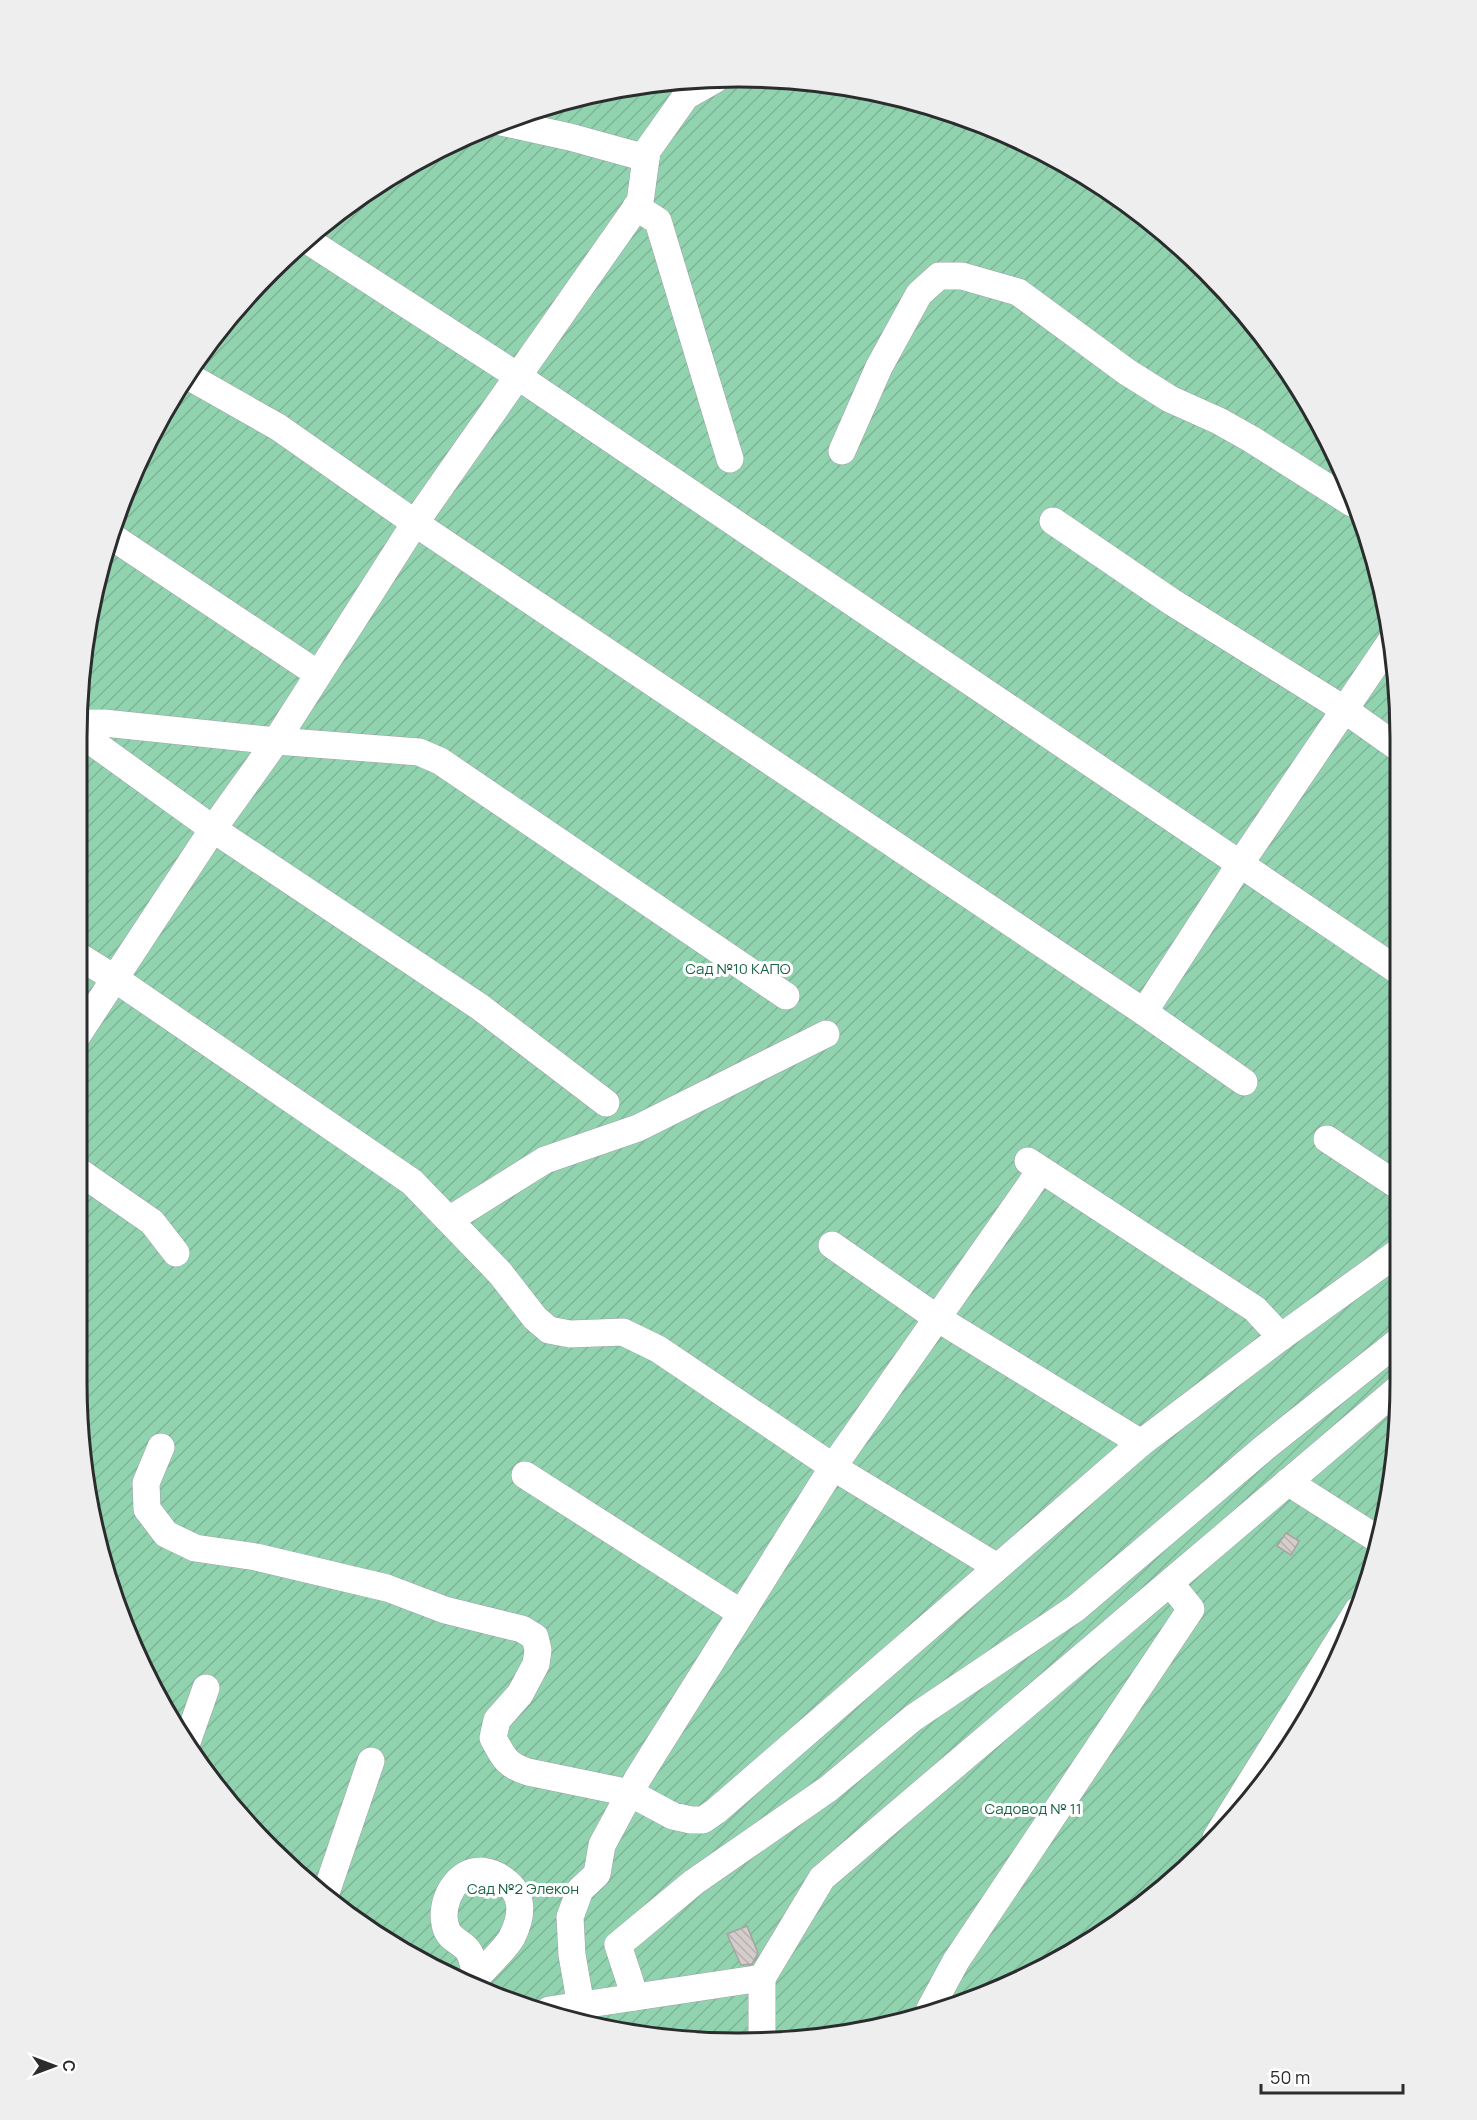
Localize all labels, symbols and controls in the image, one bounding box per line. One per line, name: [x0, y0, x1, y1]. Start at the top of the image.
park label: Сад №10 КАПО: [685, 958, 791, 979]
park label: Садовод № 11: [984, 1798, 1082, 1819]
park label: Сад №2 Элекон: [467, 1878, 579, 1899]
north arrow: [24, 2036, 84, 2096]
scale bar: [1261, 2057, 1404, 2095]
text: С: [58, 2060, 80, 2072]
text: 50 m: [1270, 2065, 1310, 2089]

